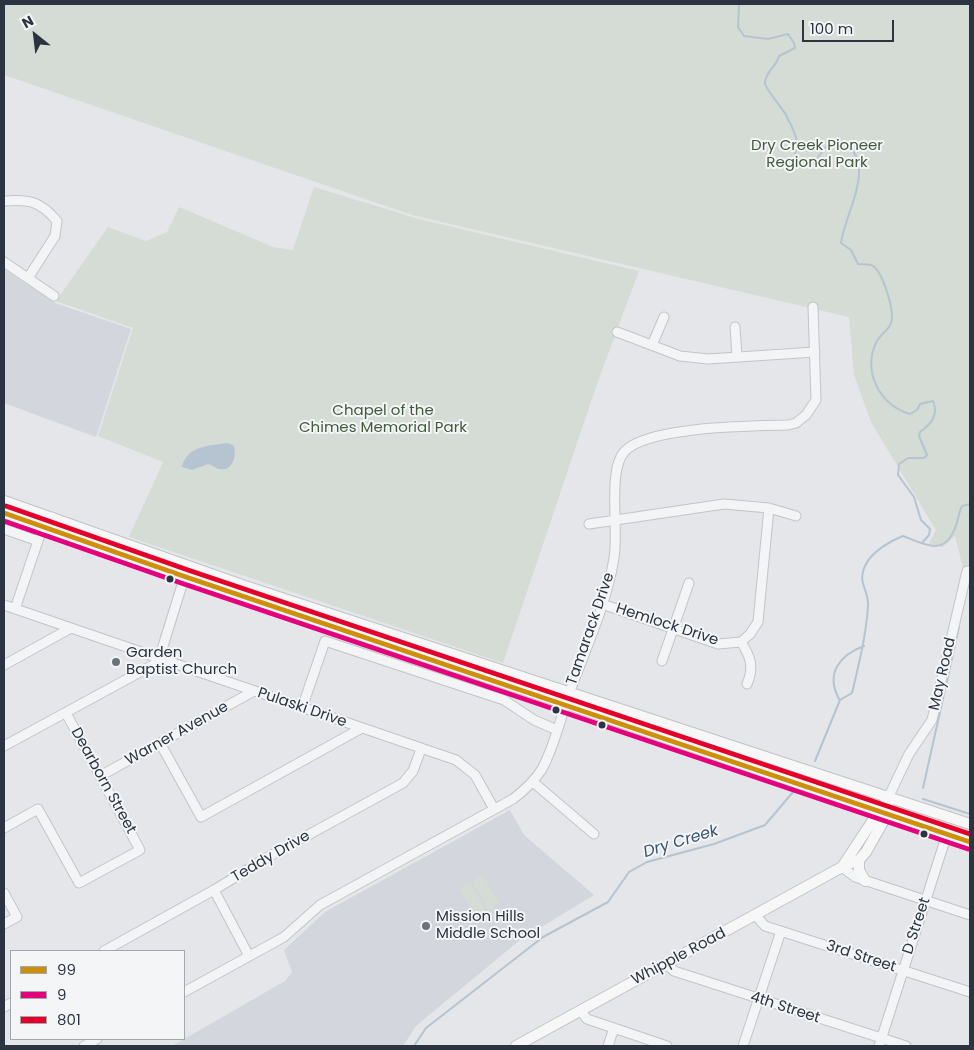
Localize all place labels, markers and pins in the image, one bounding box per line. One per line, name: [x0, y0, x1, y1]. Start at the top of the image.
unlabelled marker: [165, 574, 175, 584]
place label: Garden Baptist Church: [126, 644, 237, 679]
marker: Garden Baptist Church: [110, 656, 122, 668]
unlabelled marker: [551, 705, 561, 715]
unlabelled marker: [597, 720, 607, 730]
unlabelled marker: [919, 829, 929, 839]
place label: Mission Hills Middle School: [436, 908, 540, 943]
marker: Mission Hills Middle School: [420, 920, 432, 932]

